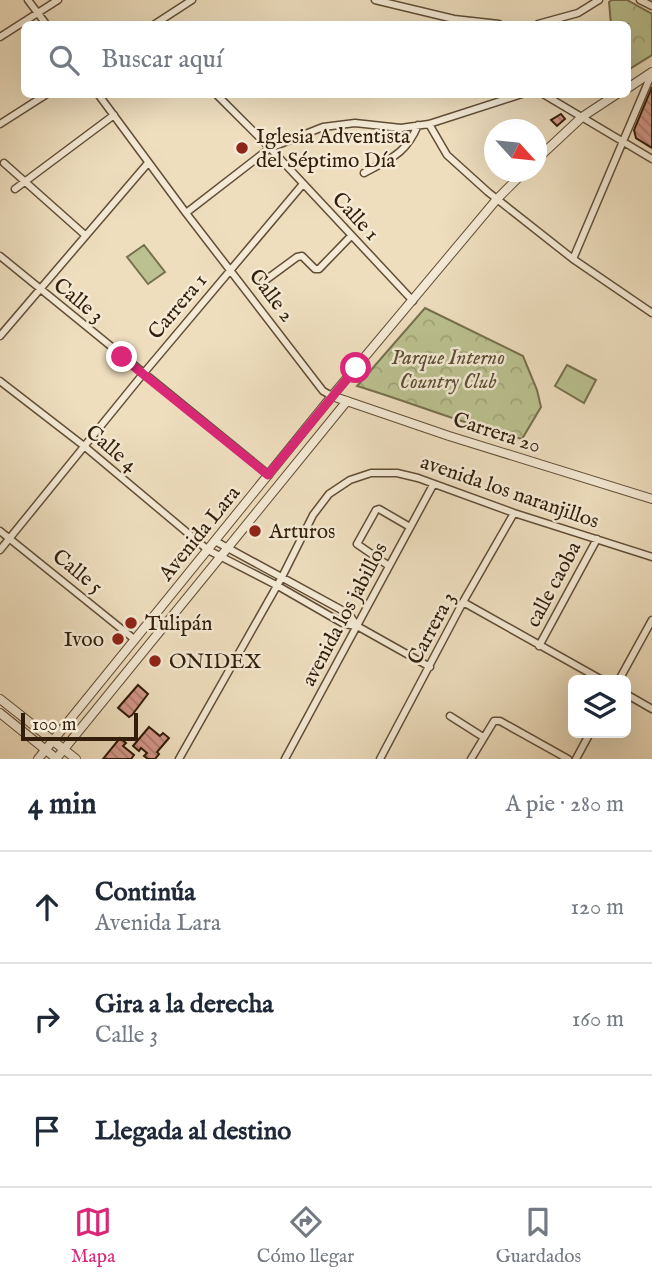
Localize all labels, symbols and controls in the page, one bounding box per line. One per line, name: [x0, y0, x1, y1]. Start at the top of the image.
search box: [21, 21, 631, 98]
icon: search: [45, 41, 83, 79]
text: Buscar aquí: [101, 43, 223, 76]
north arrow: [484, 119, 547, 182]
place label: Iglesia Adventista del Séptimo Día: [256, 124, 411, 175]
marker: Iglesia Adventista del Séptimo Día: [234, 140, 250, 156]
street label: Calle 1: [325, 187, 384, 247]
street label: Calle 2: [242, 264, 300, 328]
street label: Carrera 1: [143, 268, 214, 346]
street label: Calle 3: [47, 273, 109, 330]
route end: [106, 341, 137, 372]
park label: Parque Interno Country Club: [391, 345, 505, 396]
route start: [340, 352, 371, 383]
street label: Carrera 20: [449, 407, 544, 460]
street label: Calle 4: [79, 420, 143, 479]
street label: avenida los naranjillos: [417, 449, 602, 536]
street label: Avenida Lara: [153, 480, 247, 588]
place label: Arturos: [268, 519, 335, 546]
marker: Arturos: [247, 523, 263, 539]
street label: calle caoba: [520, 536, 589, 632]
street label: avenida los jabillos: [296, 538, 395, 691]
street label: Calle 5: [46, 544, 108, 601]
street label: Carrera 3: [402, 588, 463, 670]
place label: Tulipán: [145, 611, 212, 638]
marker: Tulipán: [123, 615, 139, 631]
place label: Ivoo: [64, 627, 104, 654]
marker: Ivoo: [110, 631, 126, 647]
place label: ONIDEX: [169, 649, 261, 676]
marker: ONIDEX: [147, 653, 163, 669]
map controls: [568, 675, 631, 738]
button: layers: [568, 675, 631, 738]
scale bar: [21, 710, 138, 742]
text: 100 m: [32, 713, 76, 737]
text: 4 min: [28, 786, 96, 824]
text: A pie · 280 m: [505, 790, 624, 819]
text: Continúa: [95, 876, 196, 909]
icon: ahead: [28, 888, 66, 926]
text: 120 m: [571, 893, 624, 922]
text: Avenida Lara: [95, 909, 221, 938]
text: Gira a la derecha: [95, 988, 274, 1021]
icon: right: [28, 1000, 66, 1038]
text: 160 m: [572, 1005, 624, 1034]
text: Calle 3: [95, 1021, 158, 1050]
icon: arrive: [28, 1112, 66, 1150]
text: Llegada al destino: [95, 1115, 291, 1148]
tab: Mapa: [71, 1203, 115, 1269]
tab: Cómo llegar: [257, 1203, 354, 1269]
tab: Guardados: [496, 1203, 581, 1269]

